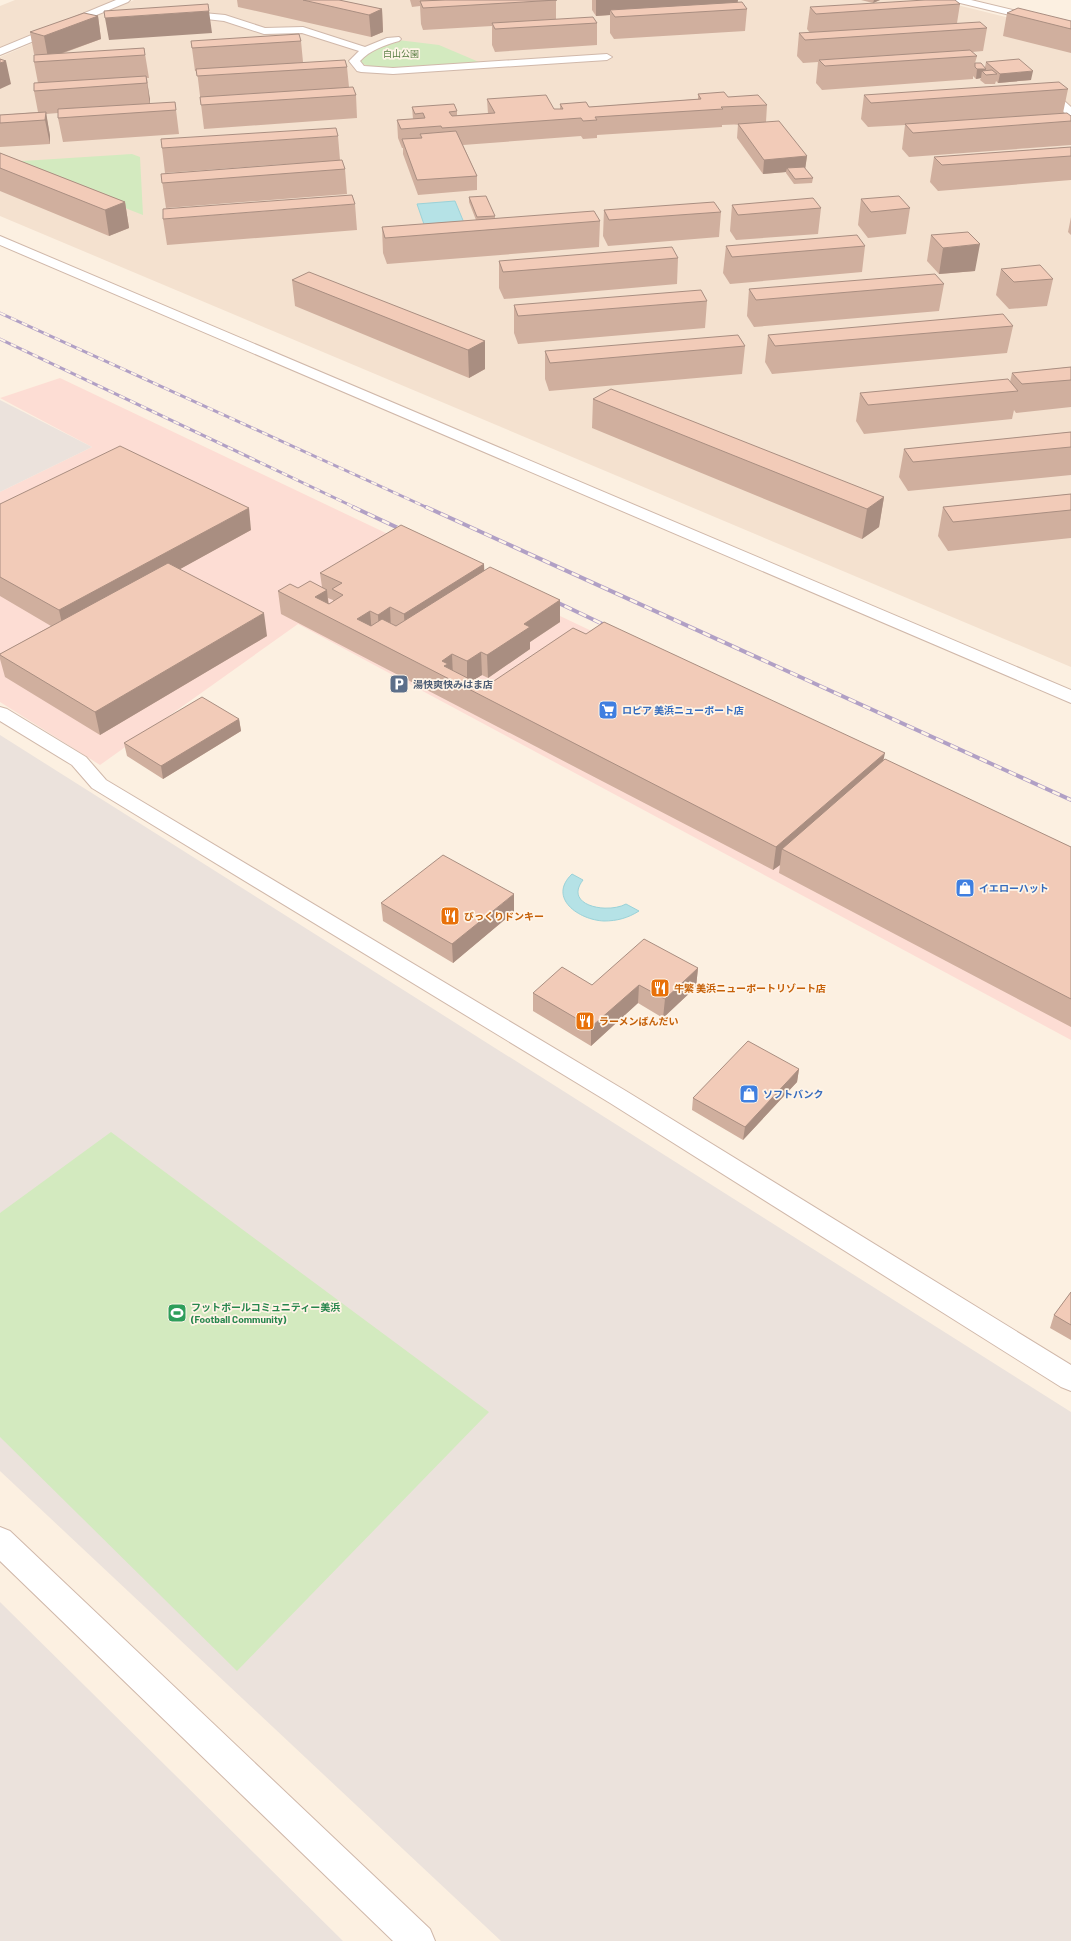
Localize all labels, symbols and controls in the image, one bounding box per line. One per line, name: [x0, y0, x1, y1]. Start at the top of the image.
park label: 白山公園: [383, 48, 419, 59]
parking icon: 湯快爽快みはま店: [388, 673, 410, 695]
place label: 湯快爽快みはま店: [413, 678, 493, 690]
supermarket icon: ロピア 美浜ニューポート店: [597, 699, 619, 721]
place label: ロピア 美浜ニューポート店: [622, 704, 744, 716]
shop icon: イエローハット: [954, 877, 976, 899]
place label: イエローハット: [979, 882, 1049, 894]
restaurant icon: びっくりドンキー: [439, 905, 461, 927]
place label: びっくりドンキー: [464, 910, 544, 922]
restaurant icon: 牛繁 美浜ニューポートリゾート店: [649, 977, 671, 999]
place label: 牛繁 美浜ニューポートリゾート店: [674, 982, 826, 994]
restaurant icon: ラーメンばんだい: [574, 1010, 596, 1032]
place label: ラーメンばんだい: [599, 1015, 679, 1027]
shop icon: ソフトバンク: [738, 1083, 760, 1105]
place label: ソフトバンク: [763, 1088, 824, 1100]
place label: フットボールコミュニティー美浜 (Football Community): [190, 1301, 340, 1325]
sports icon: フットボールコミュニティー美浜 (Football Community): [166, 1302, 188, 1324]

